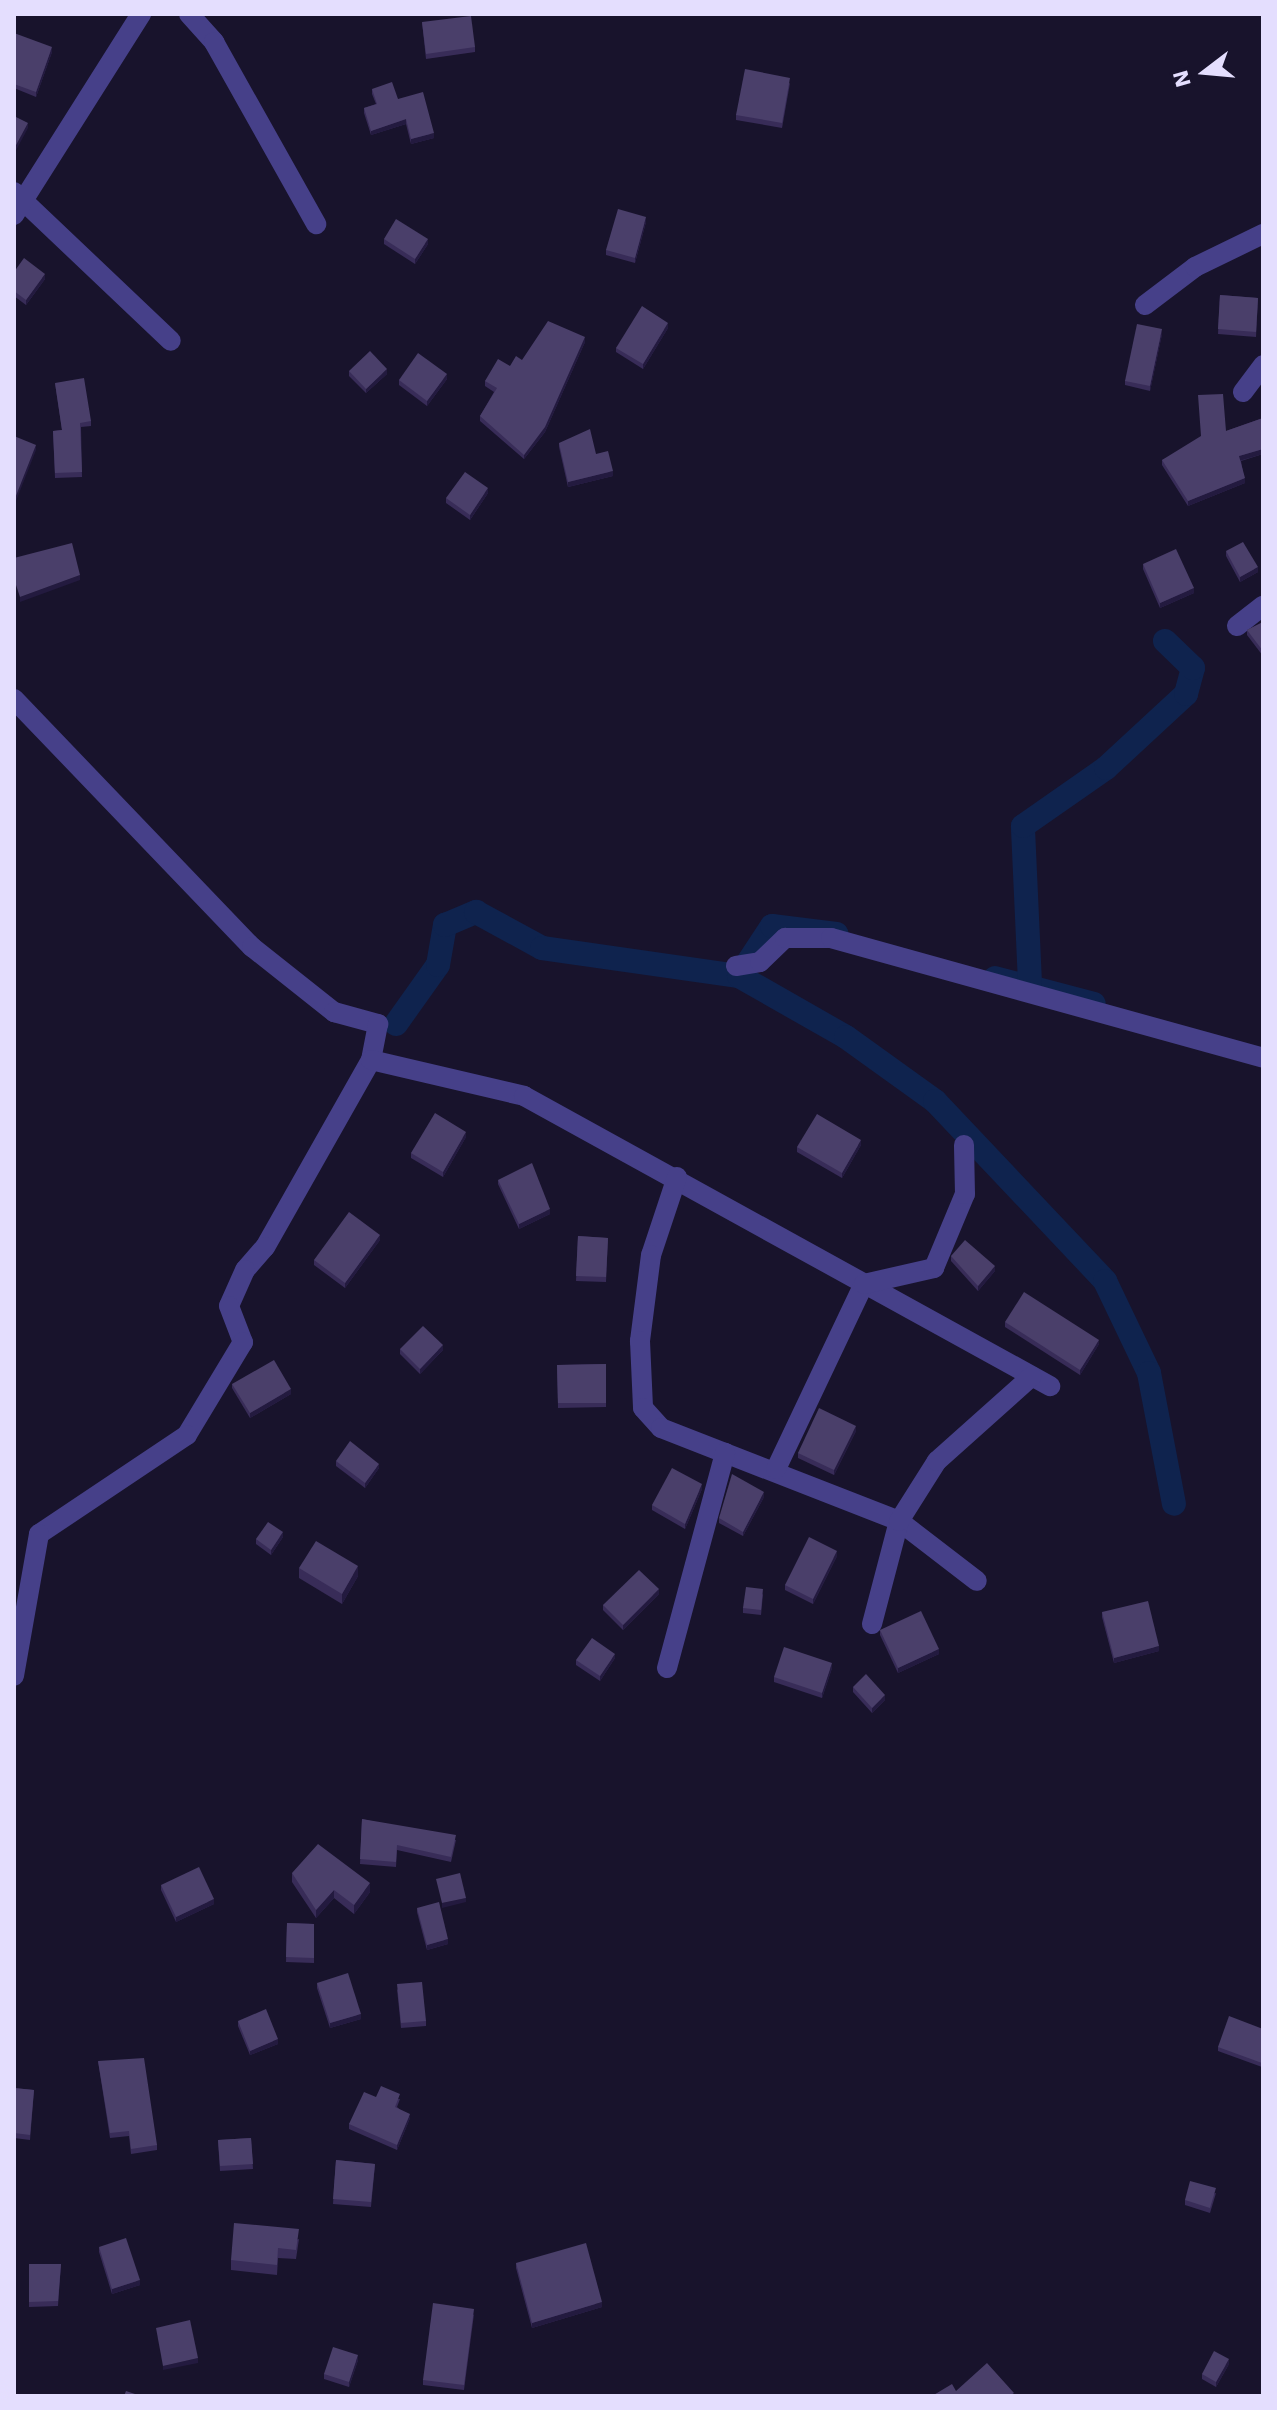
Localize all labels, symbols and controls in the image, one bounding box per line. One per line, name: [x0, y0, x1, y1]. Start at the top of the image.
north arrow: [1165, 32, 1245, 112]
text: N: [1167, 67, 1196, 90]

